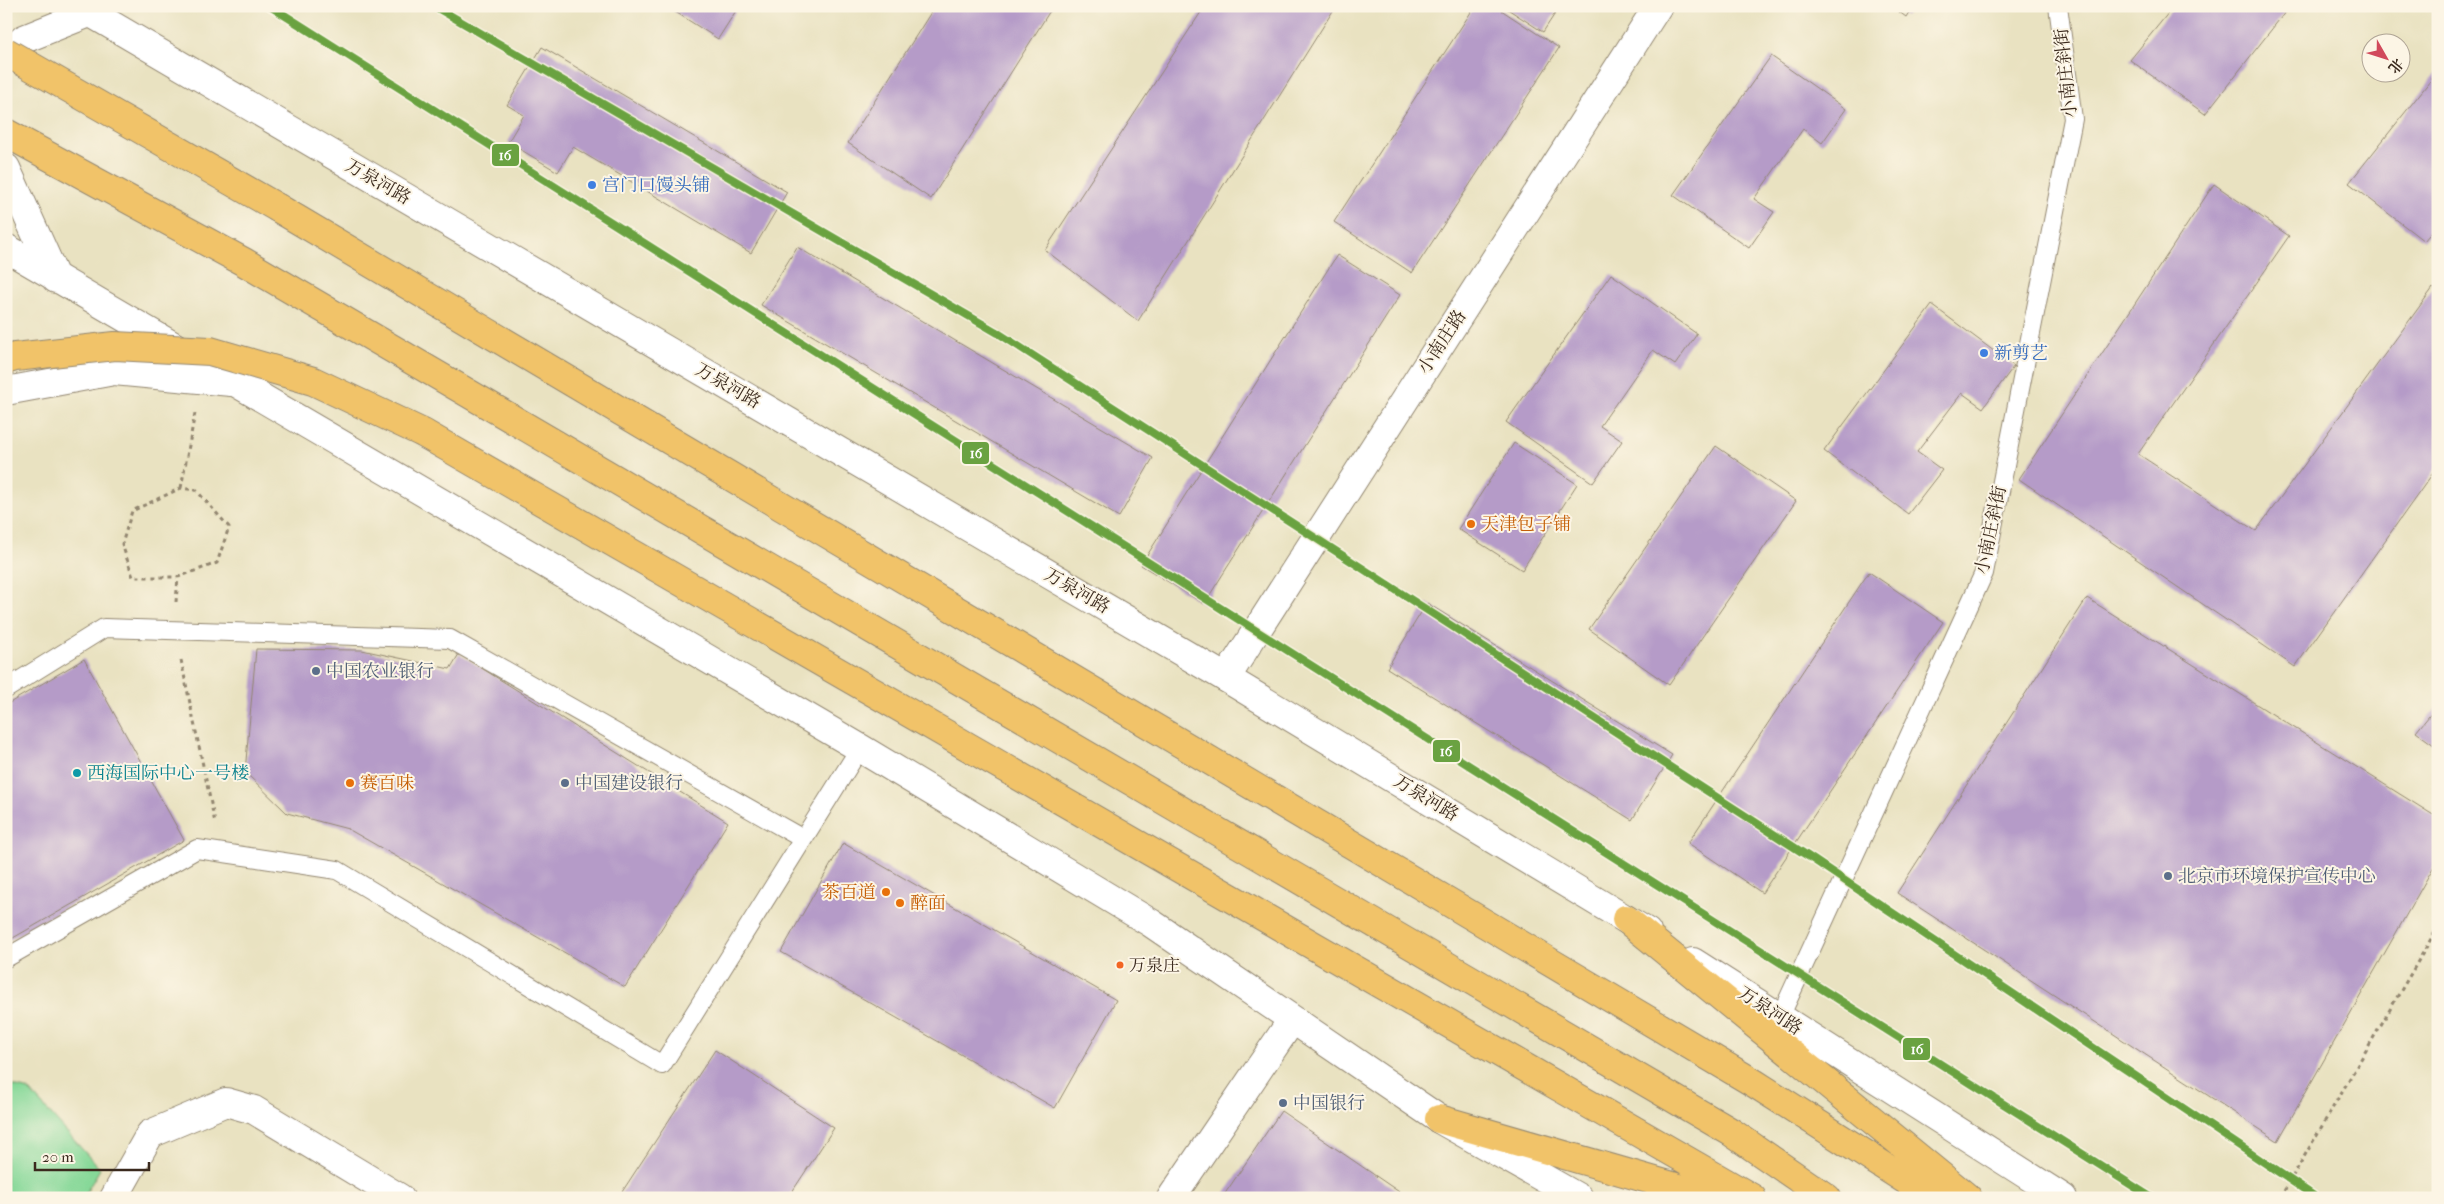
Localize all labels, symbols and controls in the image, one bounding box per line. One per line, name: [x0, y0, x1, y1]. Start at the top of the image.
street label: 小南庄斜街: [2051, 27, 2081, 119]
north arrow: [2362, 32, 2412, 82]
text: 北: [2385, 55, 2407, 77]
line badge: 16: [491, 143, 520, 167]
text: 16: [499, 147, 512, 164]
street label: 万泉河路: [342, 155, 414, 209]
place label: 宫门口馒头铺: [602, 175, 710, 196]
marker: 宫门口馒头铺: [586, 179, 598, 191]
street label: 小南庄路: [1414, 306, 1470, 378]
place label: 新剪艺: [1994, 343, 2048, 364]
marker: 新剪艺: [1978, 347, 1990, 359]
street label: 万泉河路: [692, 359, 764, 413]
line badge: 16: [961, 441, 990, 465]
text: 16: [970, 445, 983, 462]
street label: 小南庄斜街: [1971, 484, 2011, 576]
place label: 天津包子铺: [1481, 514, 1571, 535]
marker: 天津包子铺: [1465, 518, 1477, 530]
street label: 万泉河路: [1041, 564, 1113, 618]
place label: 中国农业银行: [326, 661, 434, 682]
marker: 中国农业银行: [310, 665, 322, 677]
line badge: 16: [1432, 739, 1461, 763]
text: 16: [1440, 743, 1453, 760]
place label: 西海国际中心一号楼: [87, 763, 249, 784]
marker: 西海国际中心一号楼: [71, 767, 83, 779]
street label: 万泉河路: [1390, 770, 1462, 826]
place label: 赛百味: [360, 773, 414, 794]
place label: 中国建设银行: [575, 773, 683, 794]
marker: 赛百味: [344, 777, 356, 789]
marker: 中国建设银行: [559, 777, 571, 789]
place label: 北京市环境保护宣传中心: [2178, 866, 2376, 887]
marker: 北京市环境保护宣传中心: [2162, 870, 2174, 882]
place label: 茶百道: [822, 882, 876, 903]
marker: 茶百道: [880, 886, 892, 898]
place label: 醉面: [910, 893, 946, 914]
marker: 醉面: [894, 897, 906, 909]
place label: 万泉庄: [1129, 955, 1180, 975]
marker: 万泉庄: [1115, 960, 1125, 970]
street label: 万泉河路: [1734, 983, 1806, 1039]
line badge: 16: [1902, 1037, 1931, 1061]
text: 16: [1911, 1041, 1924, 1058]
place label: 中国银行: [1293, 1093, 1365, 1114]
marker: 中国银行: [1277, 1097, 1289, 1109]
scale bar: [35, 1139, 149, 1171]
text: 20 m: [42, 1148, 74, 1166]

